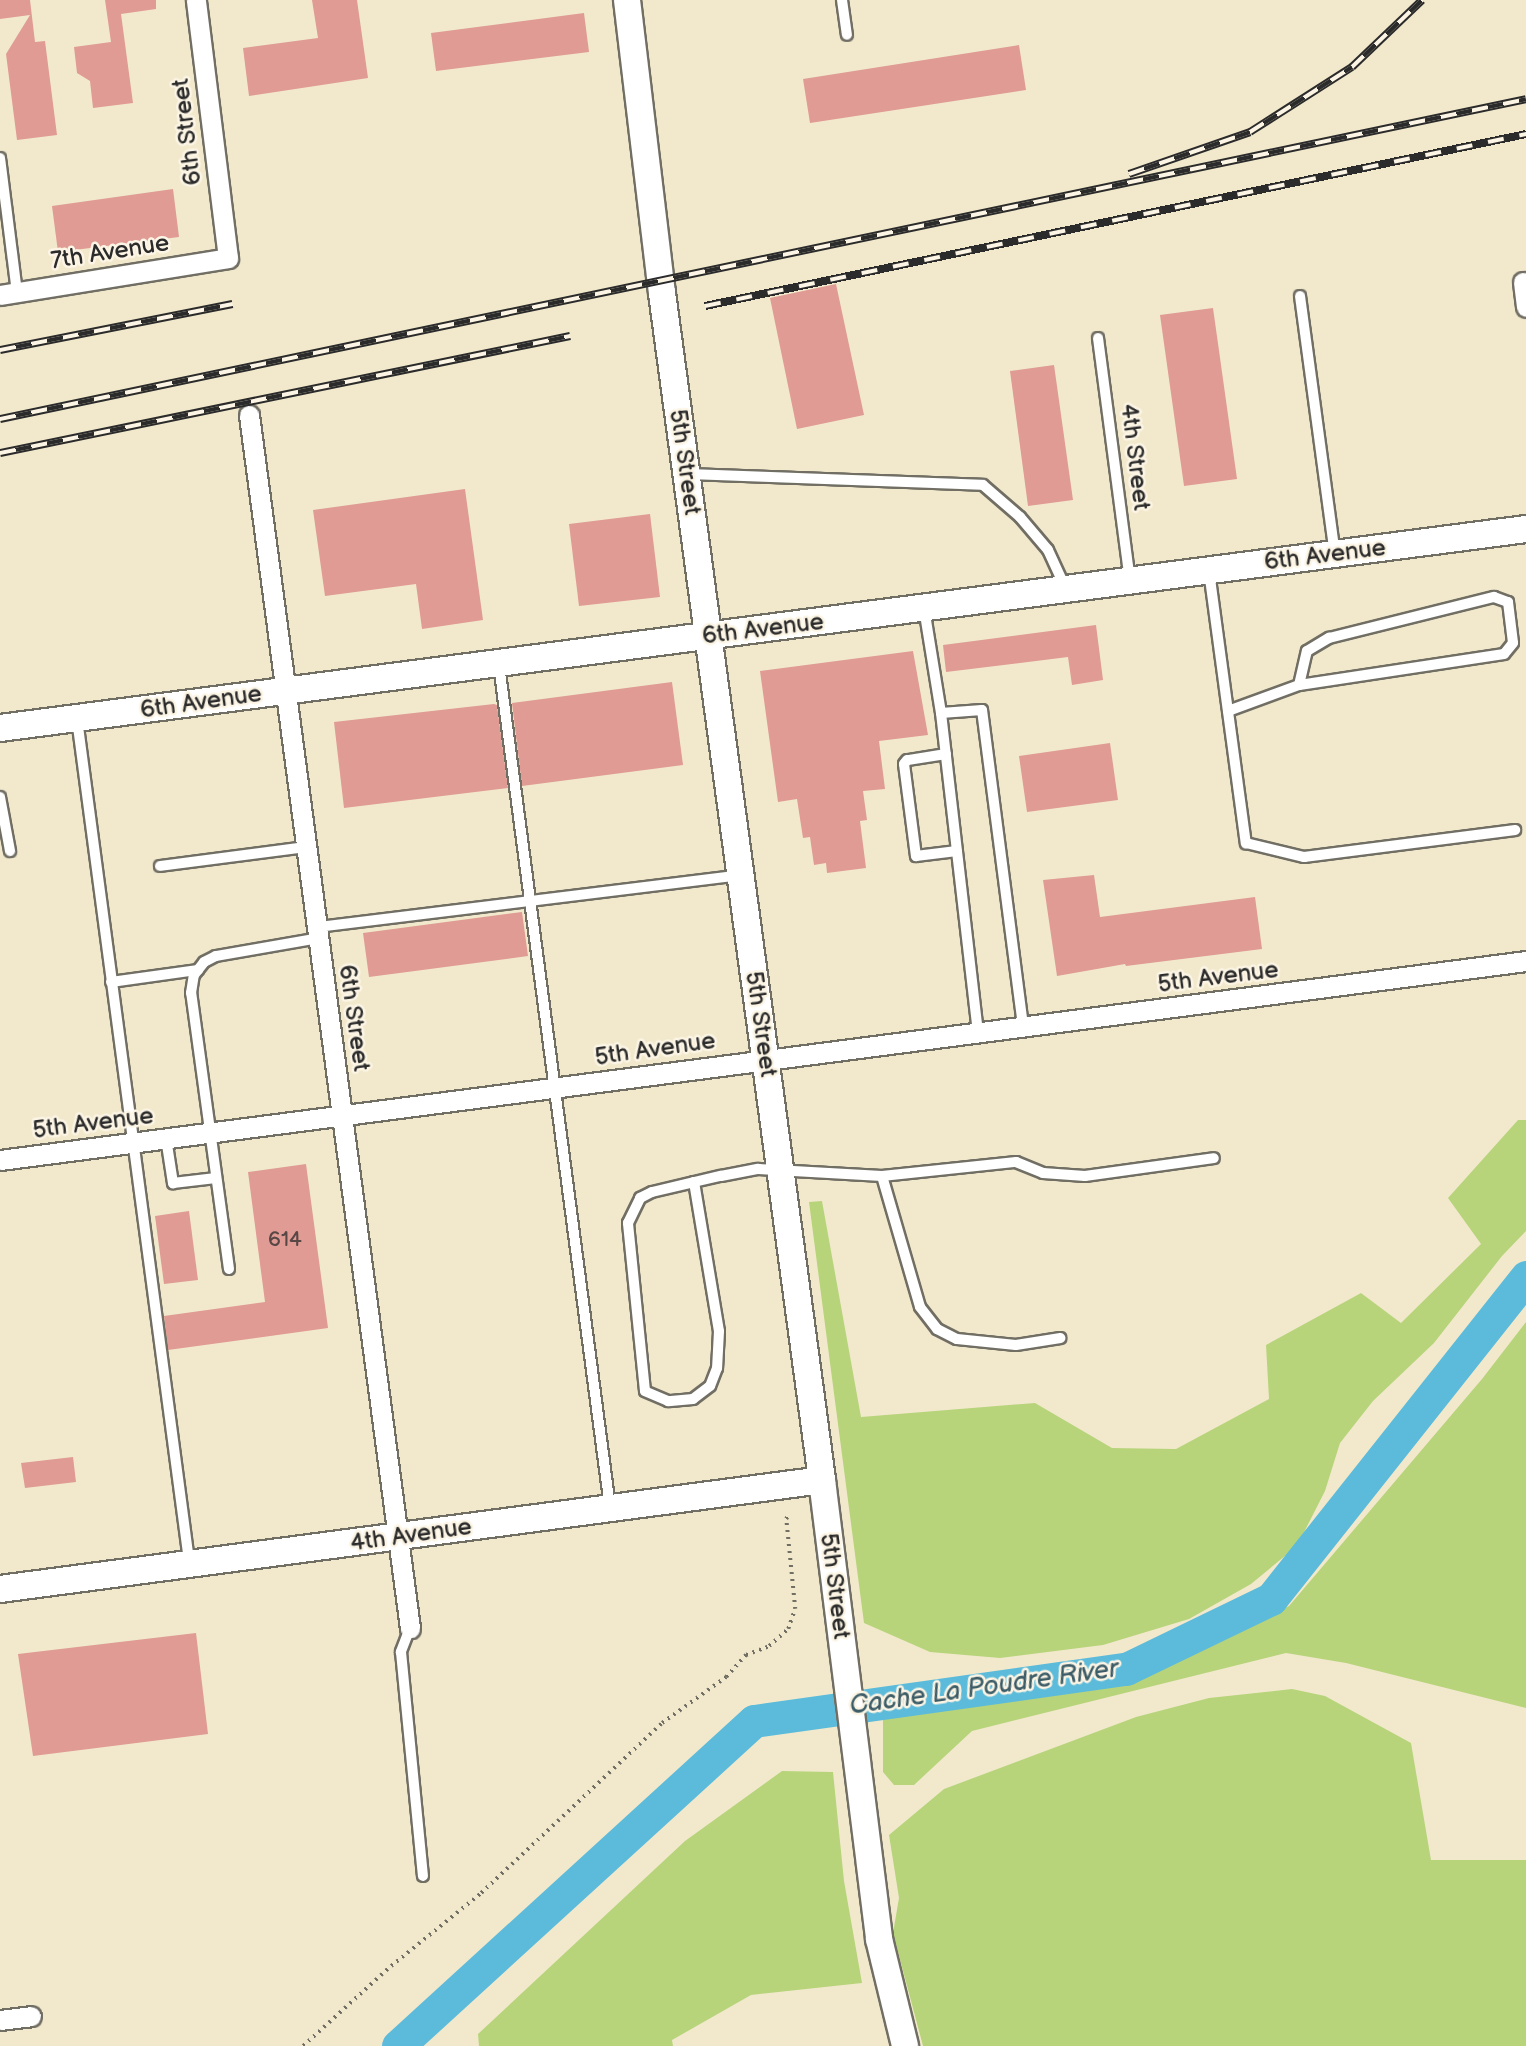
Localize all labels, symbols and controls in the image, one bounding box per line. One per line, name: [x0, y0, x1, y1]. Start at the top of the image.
street label: 6th Street: [166, 77, 208, 187]
street label: 7th Avenue: [49, 228, 171, 276]
street label: 4th Street: [1114, 402, 1156, 512]
street label: 5th Street: [663, 407, 707, 517]
street label: 6th Avenue: [1263, 533, 1387, 577]
street label: 6th Avenue: [701, 607, 825, 651]
street label: 6th Avenue: [138, 679, 264, 725]
street label: 5th Avenue: [1156, 955, 1280, 999]
street label: 6th Street: [332, 963, 376, 1073]
street label: 5th Street: [739, 969, 783, 1079]
street label: 5th Avenue: [593, 1026, 717, 1072]
street label: 5th Avenue: [31, 1101, 155, 1145]
house number: 614: [268, 1227, 302, 1253]
street label: 4th Avenue: [348, 1512, 474, 1558]
street label: 5th Street: [814, 1531, 856, 1641]
water label: Cache La Poudre River: [848, 1654, 1120, 1722]

